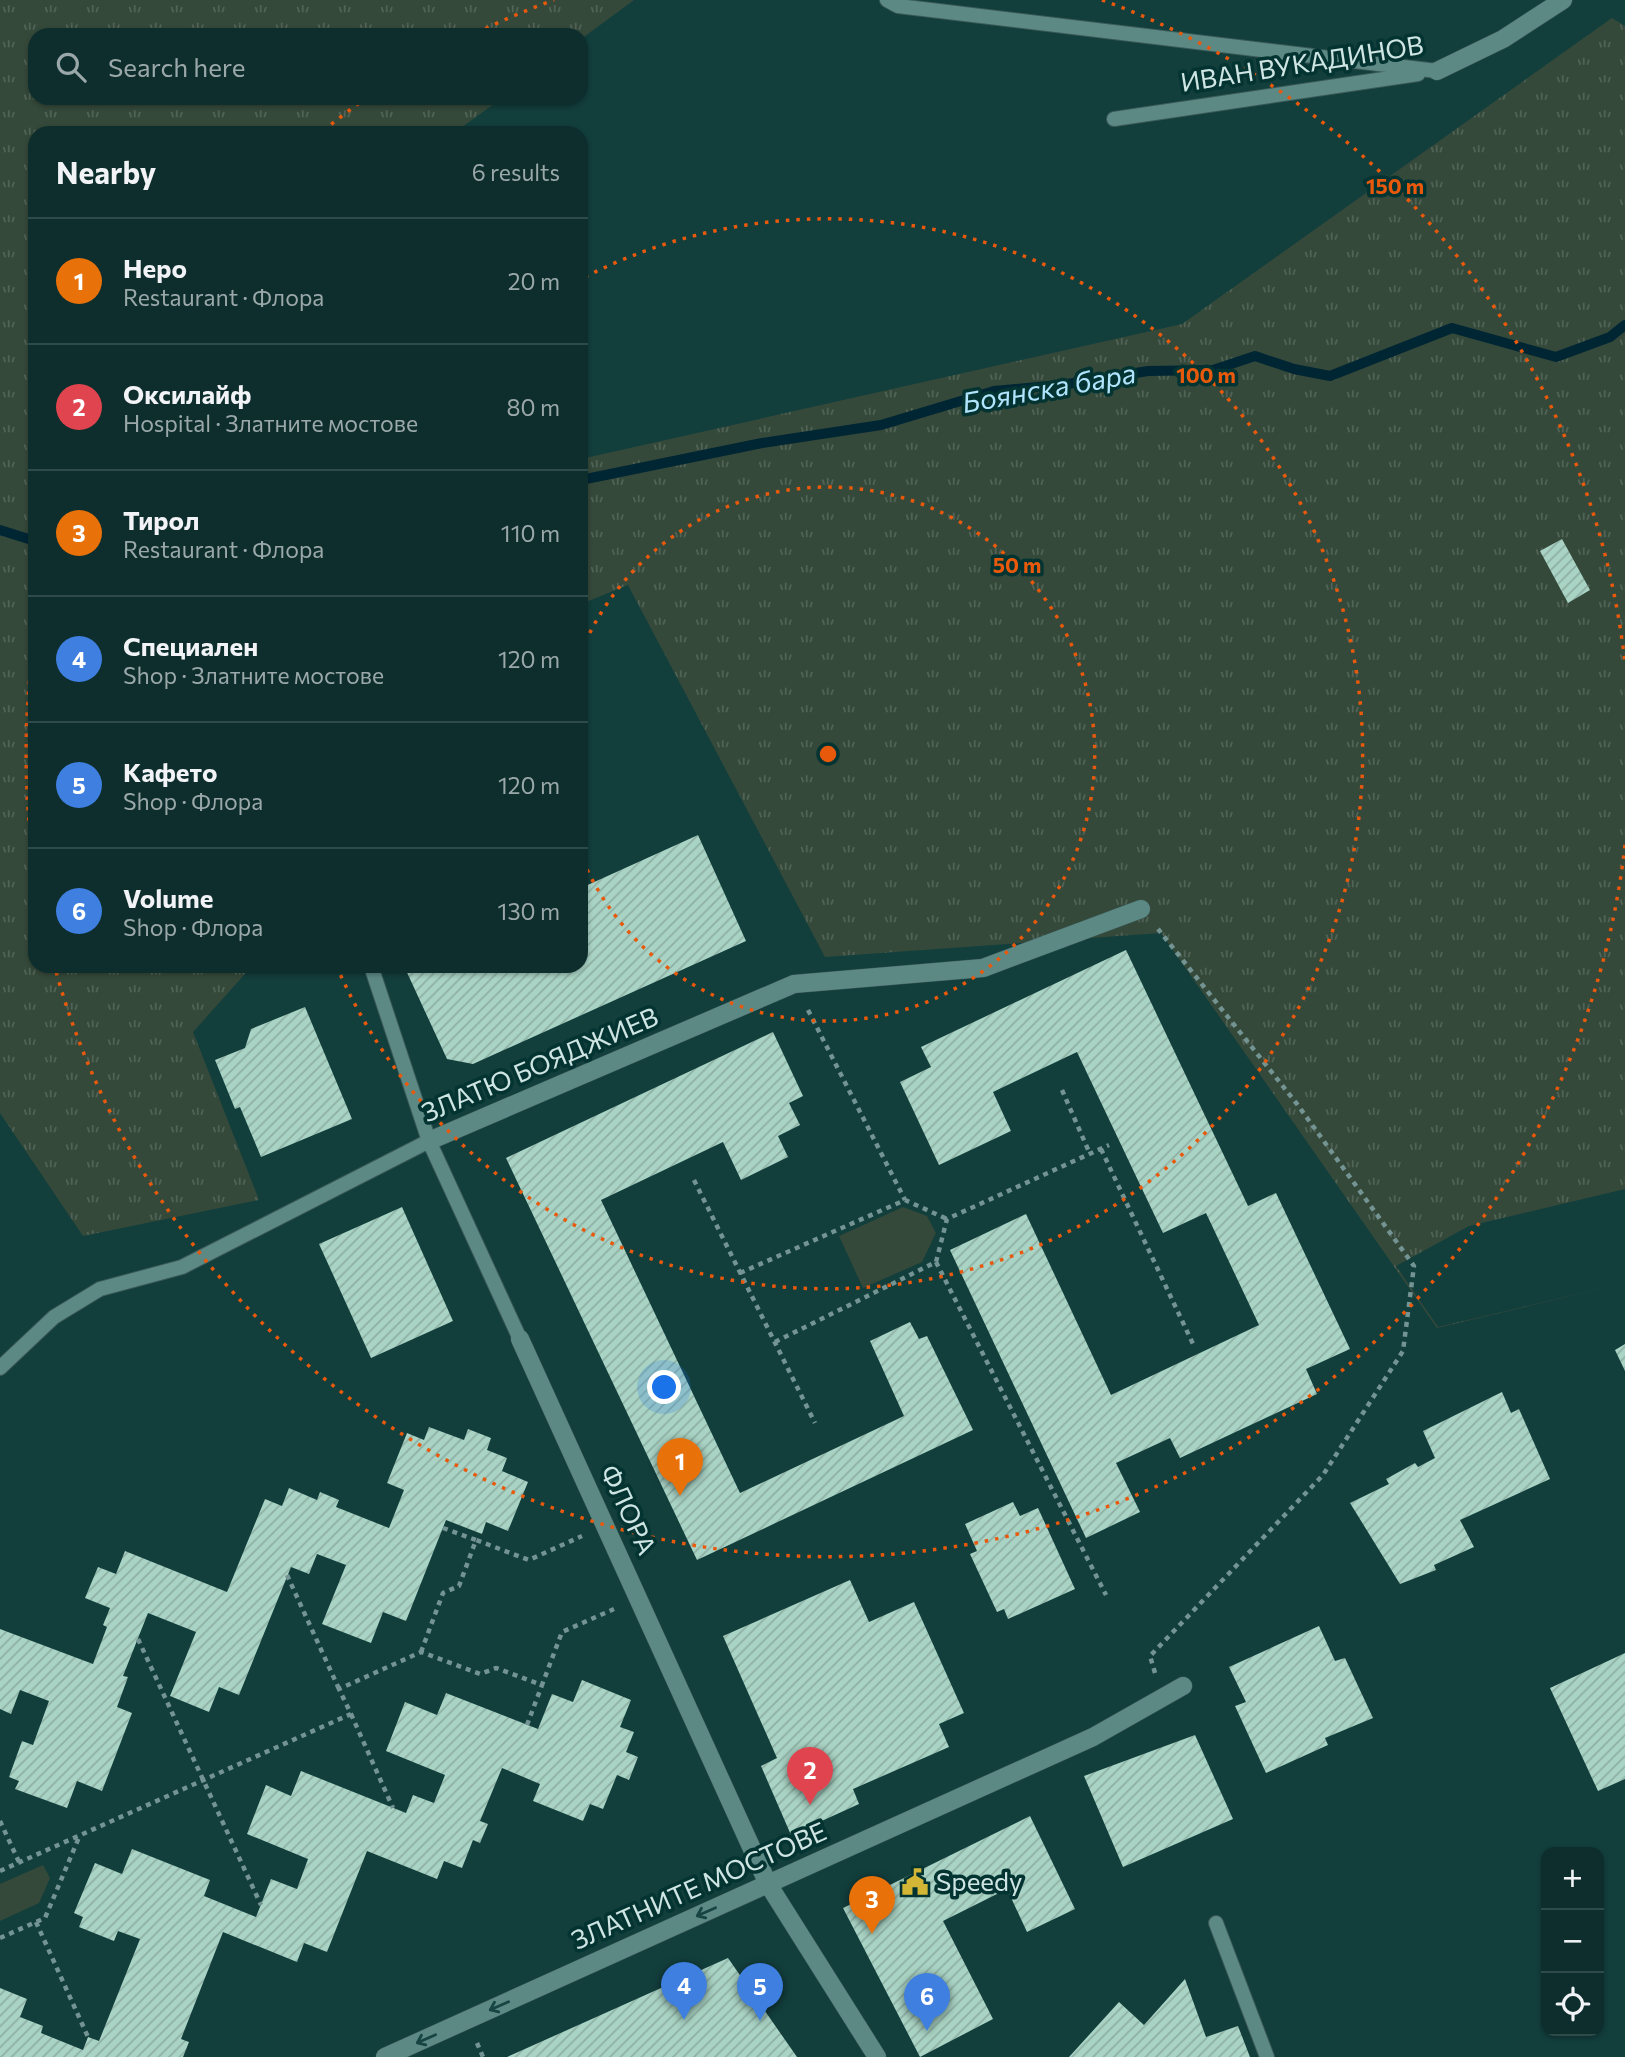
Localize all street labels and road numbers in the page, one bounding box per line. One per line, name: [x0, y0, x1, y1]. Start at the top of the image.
street label: ИВАН ВУКАДИНОВ: [1178, 28, 1425, 97]
street label: ЗЛАТЮ БОЯДЖИЕВ: [417, 1000, 662, 1127]
street label: ФЛОРА: [595, 1460, 664, 1559]
street label: ЗЛАТНИТЕ МОСТОВЕ: [566, 1814, 831, 1955]

